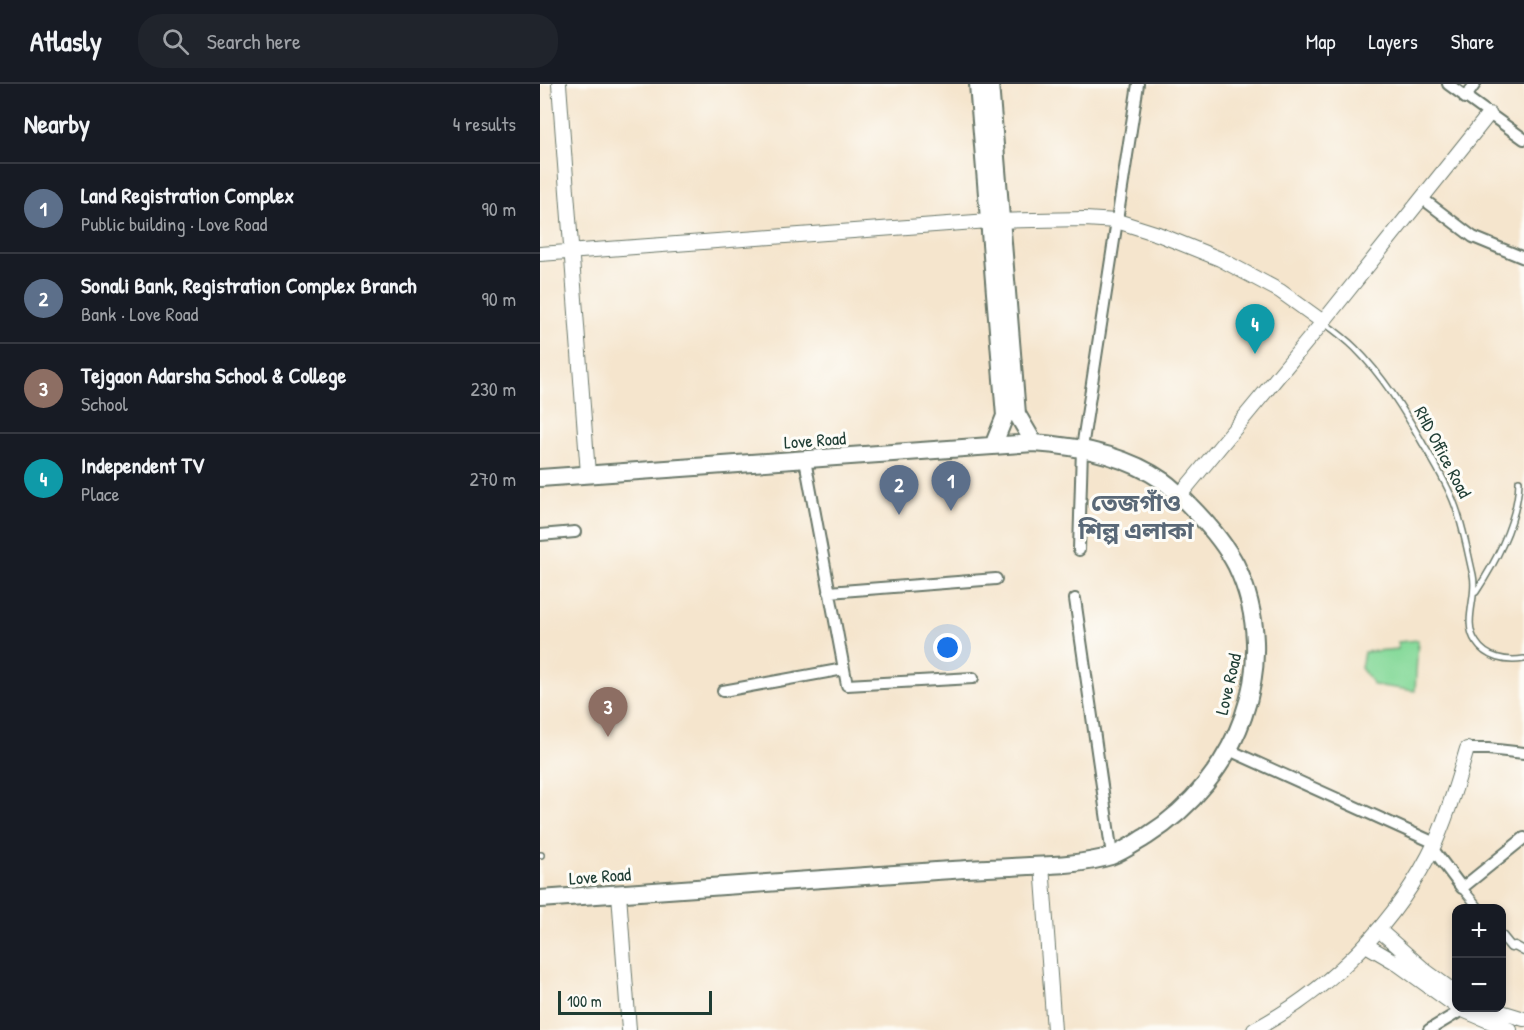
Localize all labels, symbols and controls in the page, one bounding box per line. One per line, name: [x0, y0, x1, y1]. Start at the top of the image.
search box: [138, 14, 558, 68]
text: Atlasly: [30, 22, 102, 60]
icon: search: [159, 25, 192, 58]
text: Search here: [207, 26, 301, 56]
text: Map: [1306, 27, 1335, 56]
text: Layers: [1368, 27, 1418, 56]
text: Share: [1451, 27, 1494, 56]
text: Nearby: [24, 106, 90, 141]
text: 4 results: [453, 110, 516, 137]
text: Land Registration Complex: [81, 180, 294, 210]
text: 1: [40, 195, 47, 222]
text: 90 m: [482, 195, 516, 222]
text: Public building · Love Road: [81, 210, 267, 237]
text: Sonali Bank, Registration Complex Branch: [81, 270, 416, 300]
text: 2: [39, 285, 48, 312]
text: 90 m: [482, 285, 516, 312]
text: Bank · Love Road: [81, 300, 198, 327]
pin: 4: [1236, 304, 1274, 354]
text: Tejgaon Adarsha School & College: [81, 360, 346, 390]
text: 3: [39, 375, 48, 402]
text: 230 m: [471, 375, 516, 402]
text: School: [81, 390, 128, 417]
street label: RHD Office Road: [1408, 402, 1478, 502]
street label: Love Road: [783, 425, 847, 455]
text: Independent TV: [81, 450, 204, 480]
pin: 1: [932, 462, 970, 511]
text: 4: [40, 465, 47, 492]
text: 270 m: [470, 465, 516, 492]
pin: 2: [880, 466, 918, 515]
text: Place: [81, 480, 120, 507]
district label: তেজগাঁও শিল্প এলাকা: [1077, 486, 1195, 546]
your location: [933, 633, 962, 662]
street label: Love Road: [1209, 651, 1247, 717]
pin: 3: [588, 688, 628, 737]
street label: Love Road: [568, 861, 632, 891]
map controls: [1452, 904, 1506, 1012]
button: +: [1452, 904, 1506, 958]
button: −: [1452, 958, 1506, 1012]
scale bar: [558, 988, 712, 1016]
text: 100 m: [567, 990, 602, 1012]

